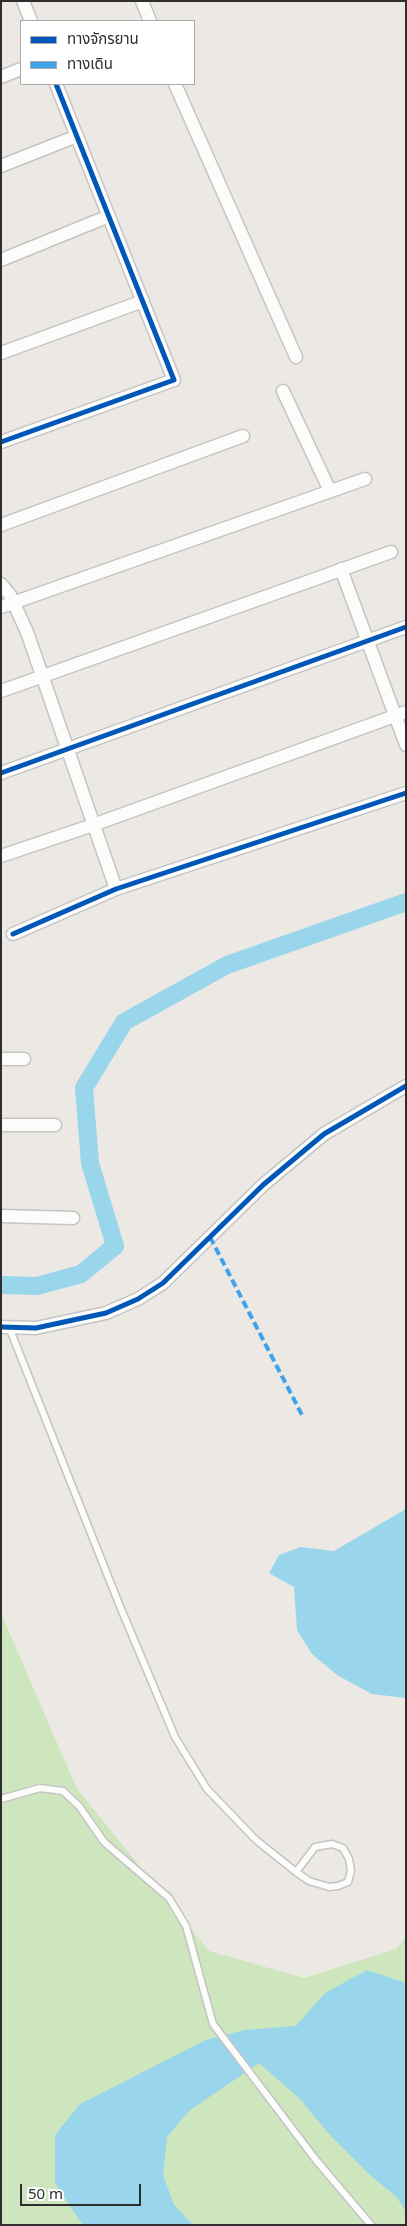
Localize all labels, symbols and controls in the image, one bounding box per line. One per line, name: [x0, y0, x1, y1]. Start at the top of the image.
legend: [20, 20, 195, 85]
text: ทางจักรยาน: [67, 28, 139, 48]
text: ทางเดิน: [67, 53, 113, 73]
scale bar: [22, 2174, 144, 2206]
text: 50 m: [28, 2183, 63, 2203]

